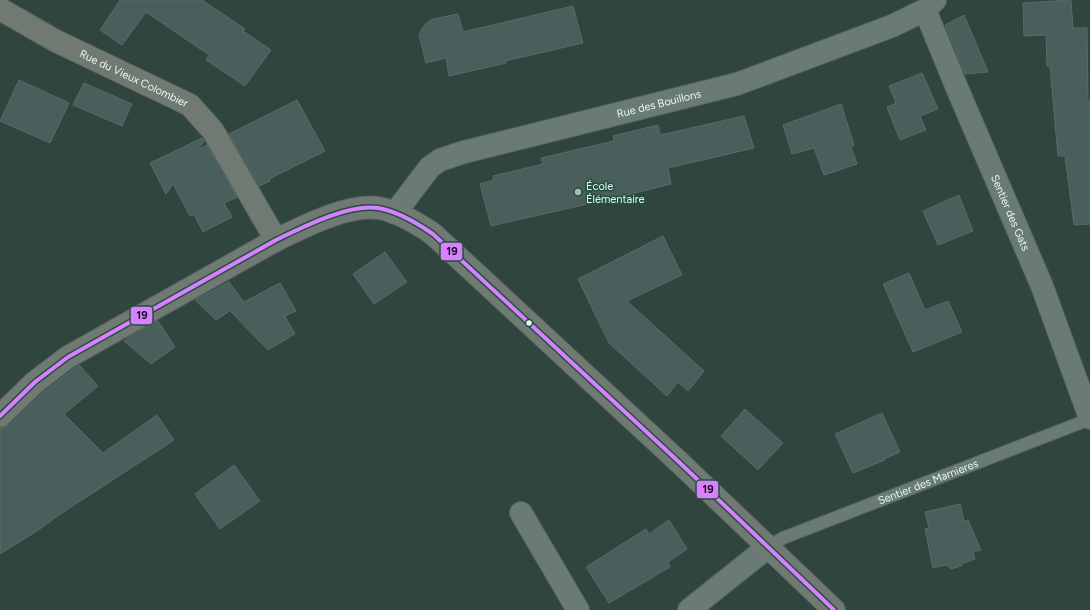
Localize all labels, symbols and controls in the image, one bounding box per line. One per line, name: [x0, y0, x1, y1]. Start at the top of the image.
street label: Rue du Vieux Colombier: [78, 47, 190, 110]
street label: Rue des Bouillons: [615, 87, 702, 121]
street label: Sentier des Gats: [988, 173, 1032, 253]
place label: École Élémentaire: [586, 180, 644, 206]
marker: École Élémentaire: [573, 187, 583, 197]
line badge: 19: [440, 242, 463, 261]
text: 19: [446, 245, 458, 258]
line badge: 19: [130, 306, 153, 325]
text: 19: [136, 309, 148, 322]
unlabelled marker: [524, 318, 534, 328]
street label: Sentier des Marnieres: [876, 457, 980, 508]
line badge: 19: [696, 480, 719, 499]
text: 19: [702, 483, 714, 496]

